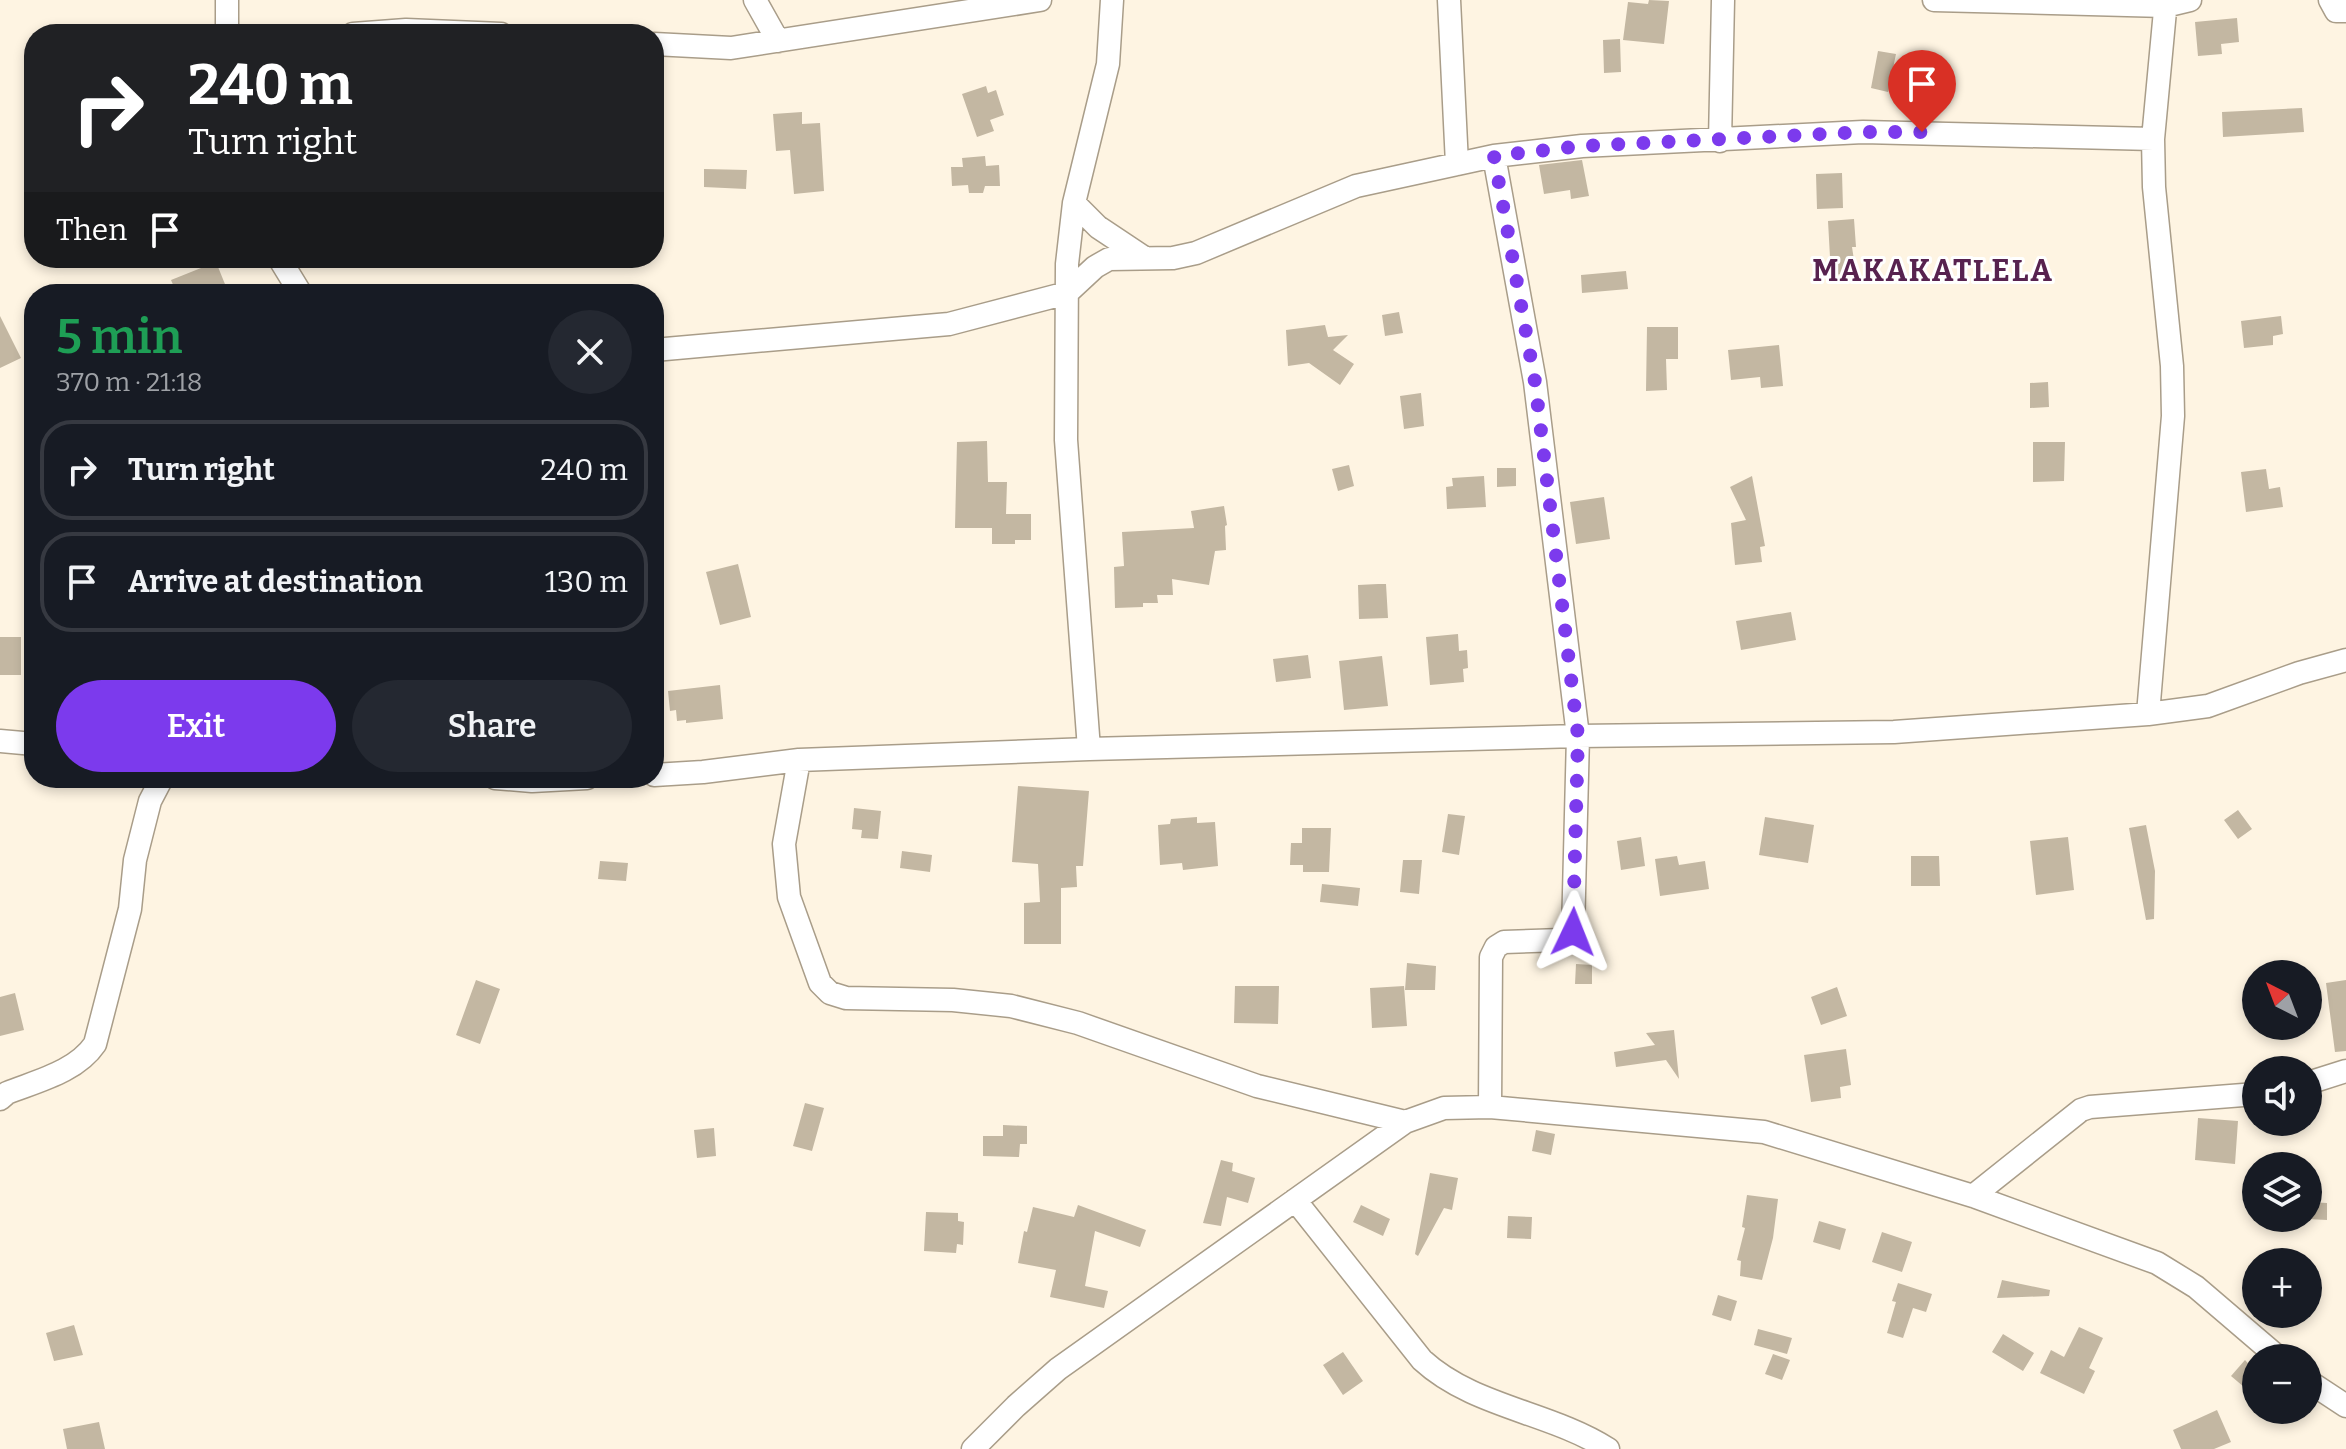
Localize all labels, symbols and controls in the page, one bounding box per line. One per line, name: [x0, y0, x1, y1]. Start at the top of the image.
pin: [1888, 50, 1956, 132]
text: 240 m: [188, 52, 353, 119]
icon: right: [56, 56, 160, 160]
icon: arrive: [1900, 62, 1944, 106]
text: Turn right: [188, 120, 357, 164]
icon: arrive: [143, 208, 187, 252]
text: Then: [56, 212, 127, 248]
district label: MAKAKATLELA: [1812, 253, 2054, 289]
text: 5 min: [56, 308, 182, 366]
button: close: [548, 310, 632, 394]
text: 370 m · 21:18: [56, 367, 202, 398]
icon: right: [60, 448, 104, 492]
text: Turn right: [128, 452, 275, 488]
text: 240 m: [540, 452, 628, 488]
icon: arrive: [60, 560, 104, 604]
text: Arrive at destination: [128, 564, 423, 600]
text: 130 m: [545, 564, 628, 600]
button: Exit: [56, 680, 336, 772]
button: Share: [352, 680, 632, 772]
position arrow: [1531, 890, 1615, 974]
north arrow: [2242, 960, 2322, 1040]
map controls: [2242, 960, 2322, 1424]
button: sound: [2242, 1056, 2322, 1136]
button: layers: [2242, 1152, 2322, 1232]
button: +: [2242, 1248, 2322, 1328]
button: −: [2242, 1344, 2322, 1424]

